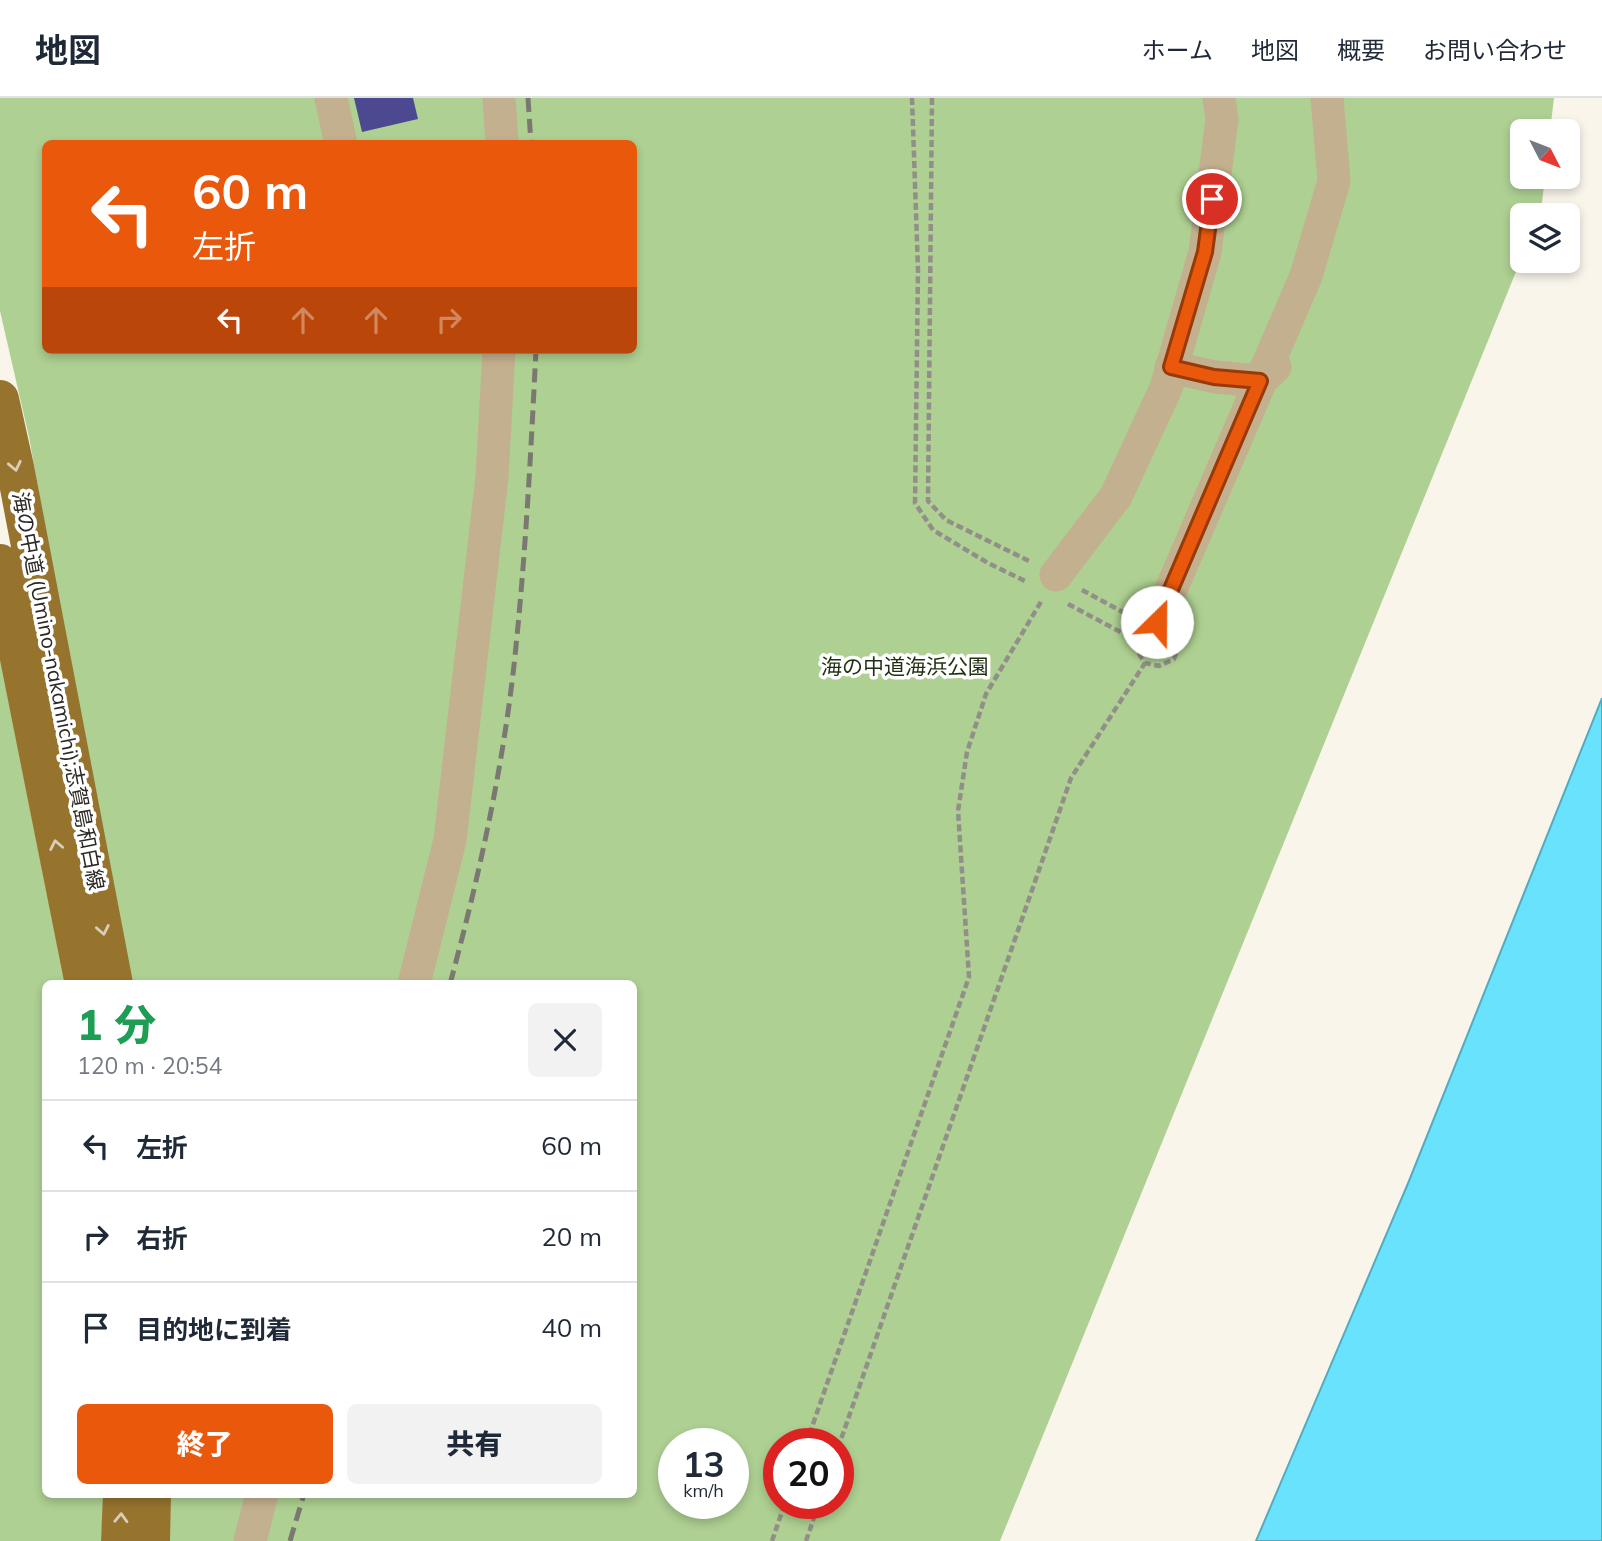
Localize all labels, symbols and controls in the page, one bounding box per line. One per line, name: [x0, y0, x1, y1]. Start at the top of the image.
text: 地図: [35, 29, 101, 70]
text: ホーム: [1142, 35, 1213, 65]
text: 地図: [1251, 35, 1299, 65]
text: 概要: [1337, 35, 1385, 65]
text: お問い合わせ: [1423, 35, 1567, 65]
north arrow: [1510, 119, 1580, 189]
map controls: [1510, 119, 1580, 273]
text: 60 m: [192, 160, 308, 221]
icon: left: [77, 168, 168, 259]
pin: [1182, 169, 1242, 229]
icon: arrive: [1193, 180, 1231, 218]
button: layers: [1510, 203, 1580, 273]
text: 左折: [192, 226, 256, 266]
icon: left: [211, 301, 249, 339]
icon: ahead: [284, 301, 322, 339]
icon: ahead: [357, 301, 395, 339]
icon: right: [430, 301, 468, 339]
one-way arrow: [6, 460, 21, 472]
street label: 海の中道 (Umino-nakamichi);志賀島和白線: [8, 489, 110, 892]
position arrow: [1120, 585, 1194, 659]
park label: 海の中道海浜公園: [821, 653, 989, 679]
one-way arrow: [50, 839, 65, 851]
one-way arrow: [95, 924, 110, 936]
text: 1 分: [77, 998, 156, 1051]
button: close: [528, 1003, 602, 1077]
text: 120 m · 20:54: [77, 1051, 222, 1080]
icon: left: [77, 1127, 115, 1165]
text: 60 m: [541, 1129, 602, 1162]
text: 左折: [136, 1131, 188, 1164]
icon: right: [77, 1218, 115, 1256]
text: 20 m: [541, 1220, 602, 1253]
text: 右折: [136, 1222, 188, 1255]
icon: arrive: [77, 1309, 115, 1347]
text: 40 m: [541, 1311, 602, 1344]
text: 目的地に到着: [136, 1313, 292, 1346]
button: 終了: [77, 1404, 333, 1484]
button: 共有: [347, 1404, 602, 1484]
speed limit sign: 20: [763, 1428, 854, 1519]
text: 13: [682, 1442, 725, 1486]
text: km/h: [683, 1479, 724, 1502]
one-way arrow: [113, 1512, 128, 1523]

